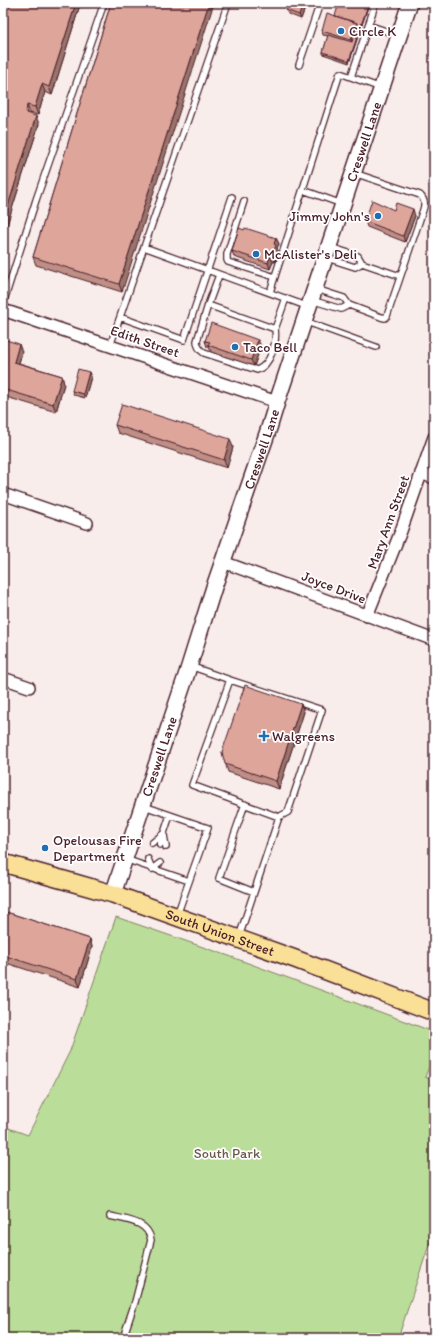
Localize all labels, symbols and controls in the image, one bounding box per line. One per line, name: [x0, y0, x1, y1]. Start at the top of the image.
place label: Circle K: [349, 23, 396, 40]
marker: Circle K: [336, 26, 346, 36]
street label: Creswell Lane: [343, 99, 386, 184]
place label: Jimmy John's: [289, 208, 370, 225]
marker: Jimmy John's: [373, 211, 383, 221]
place label: McAlister's Deli: [264, 246, 357, 263]
marker: McAlister's Deli: [251, 249, 261, 259]
street label: Edith Street: [108, 322, 182, 361]
place label: Taco Bell: [243, 339, 297, 356]
marker: Taco Bell: [230, 342, 240, 352]
street label: Creswell Lane: [240, 407, 283, 492]
street label: Mary Ann Street: [364, 473, 413, 571]
street label: Joyce Drive: [299, 567, 369, 608]
street label: Creswell Lane: [138, 714, 181, 799]
place label: Walgreens: [272, 728, 335, 745]
marker: Walgreens: [259, 731, 269, 741]
place label: Opelousas Fire Department: [53, 832, 142, 865]
marker: Opelousas Fire Department: [40, 843, 50, 853]
street label: South Union Street: [163, 905, 277, 960]
park label: South Park: [194, 1145, 261, 1162]

